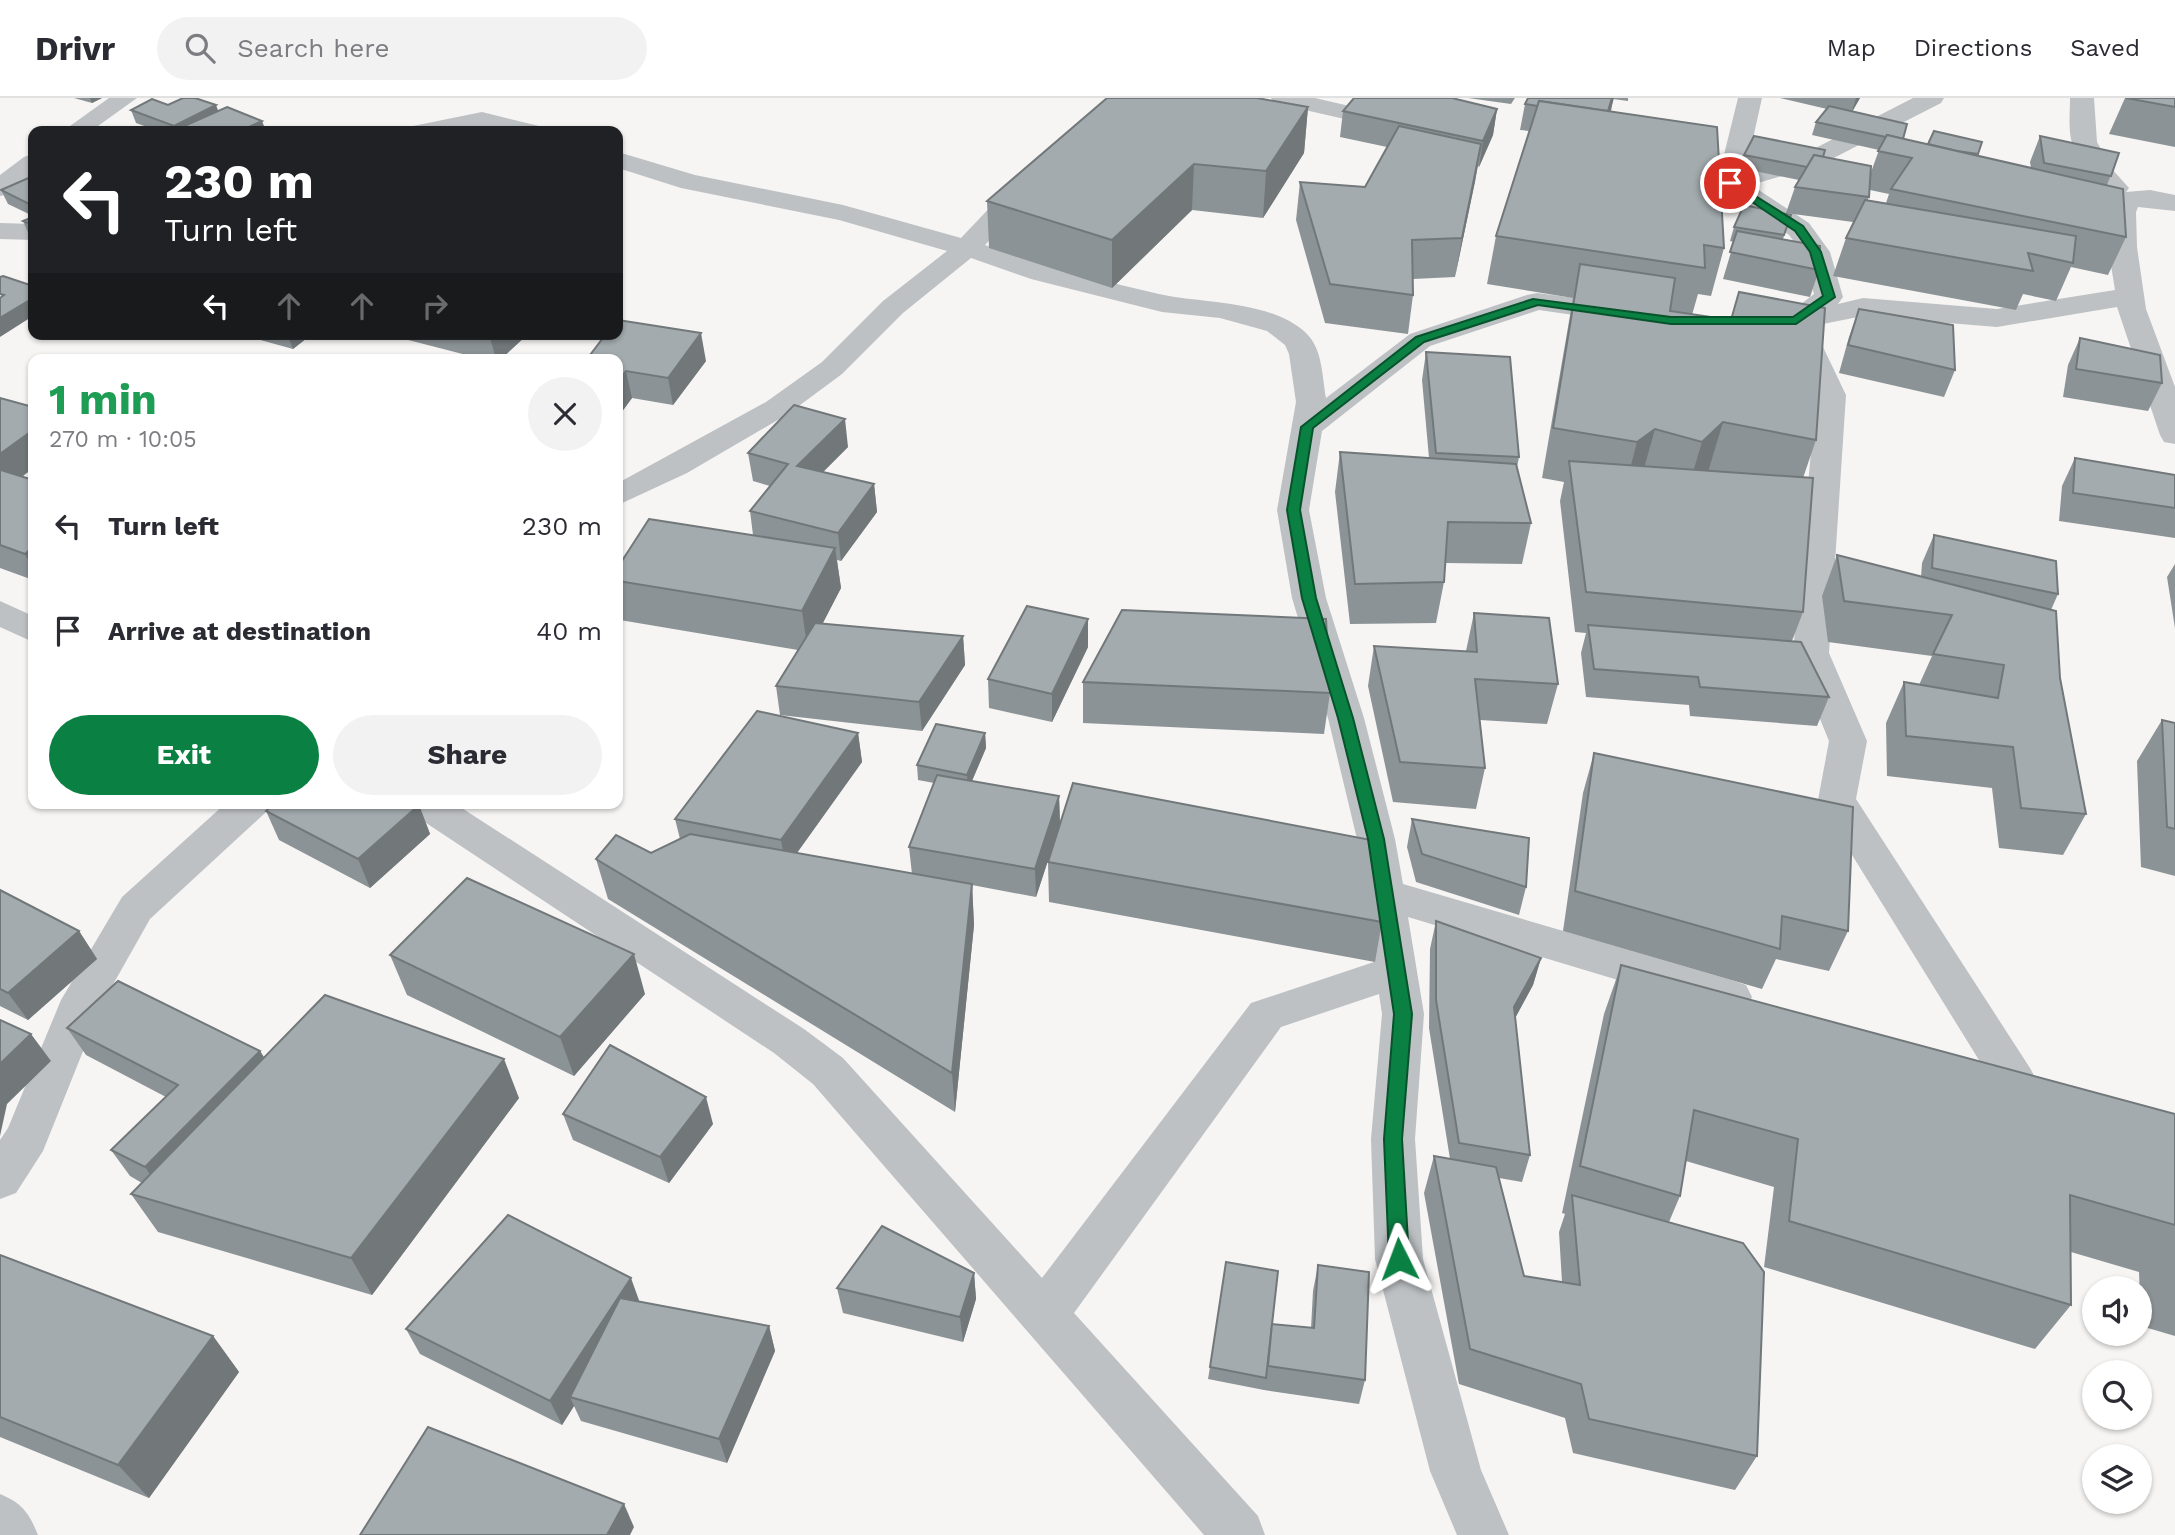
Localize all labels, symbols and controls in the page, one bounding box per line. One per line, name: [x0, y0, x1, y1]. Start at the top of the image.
search box: [157, 17, 647, 80]
text: Drivr: [35, 29, 115, 68]
icon: search: [181, 29, 219, 67]
text: Search here: [237, 33, 390, 63]
text: Map: [1827, 34, 1876, 62]
text: Directions: [1914, 34, 2032, 62]
text: Saved: [2070, 34, 2140, 62]
text: 230 m: [164, 152, 314, 210]
pin: [1700, 153, 1760, 213]
icon: left: [49, 154, 140, 245]
icon: arrive: [1711, 164, 1749, 202]
text: Turn left: [164, 211, 297, 249]
icon: left: [197, 287, 235, 325]
icon: ahead: [270, 287, 308, 325]
icon: ahead: [343, 287, 381, 325]
icon: right: [416, 287, 454, 325]
text: 1 min: [49, 375, 157, 424]
button: close: [528, 377, 602, 451]
text: 270 m · 10:05: [49, 426, 197, 453]
icon: left: [49, 507, 87, 545]
text: Turn left: [108, 511, 219, 541]
text: 230 m: [522, 511, 602, 541]
icon: arrive: [49, 612, 87, 650]
text: Arrive at destination: [108, 616, 371, 646]
text: 40 m: [536, 616, 602, 646]
button: Exit: [49, 715, 319, 795]
button: Share: [333, 715, 602, 795]
position arrow: [1362, 1222, 1436, 1296]
map controls: [2082, 1276, 2152, 1514]
button: sound: [2082, 1276, 2152, 1346]
button: search: [2082, 1360, 2152, 1430]
button: layers: [2082, 1444, 2152, 1514]

